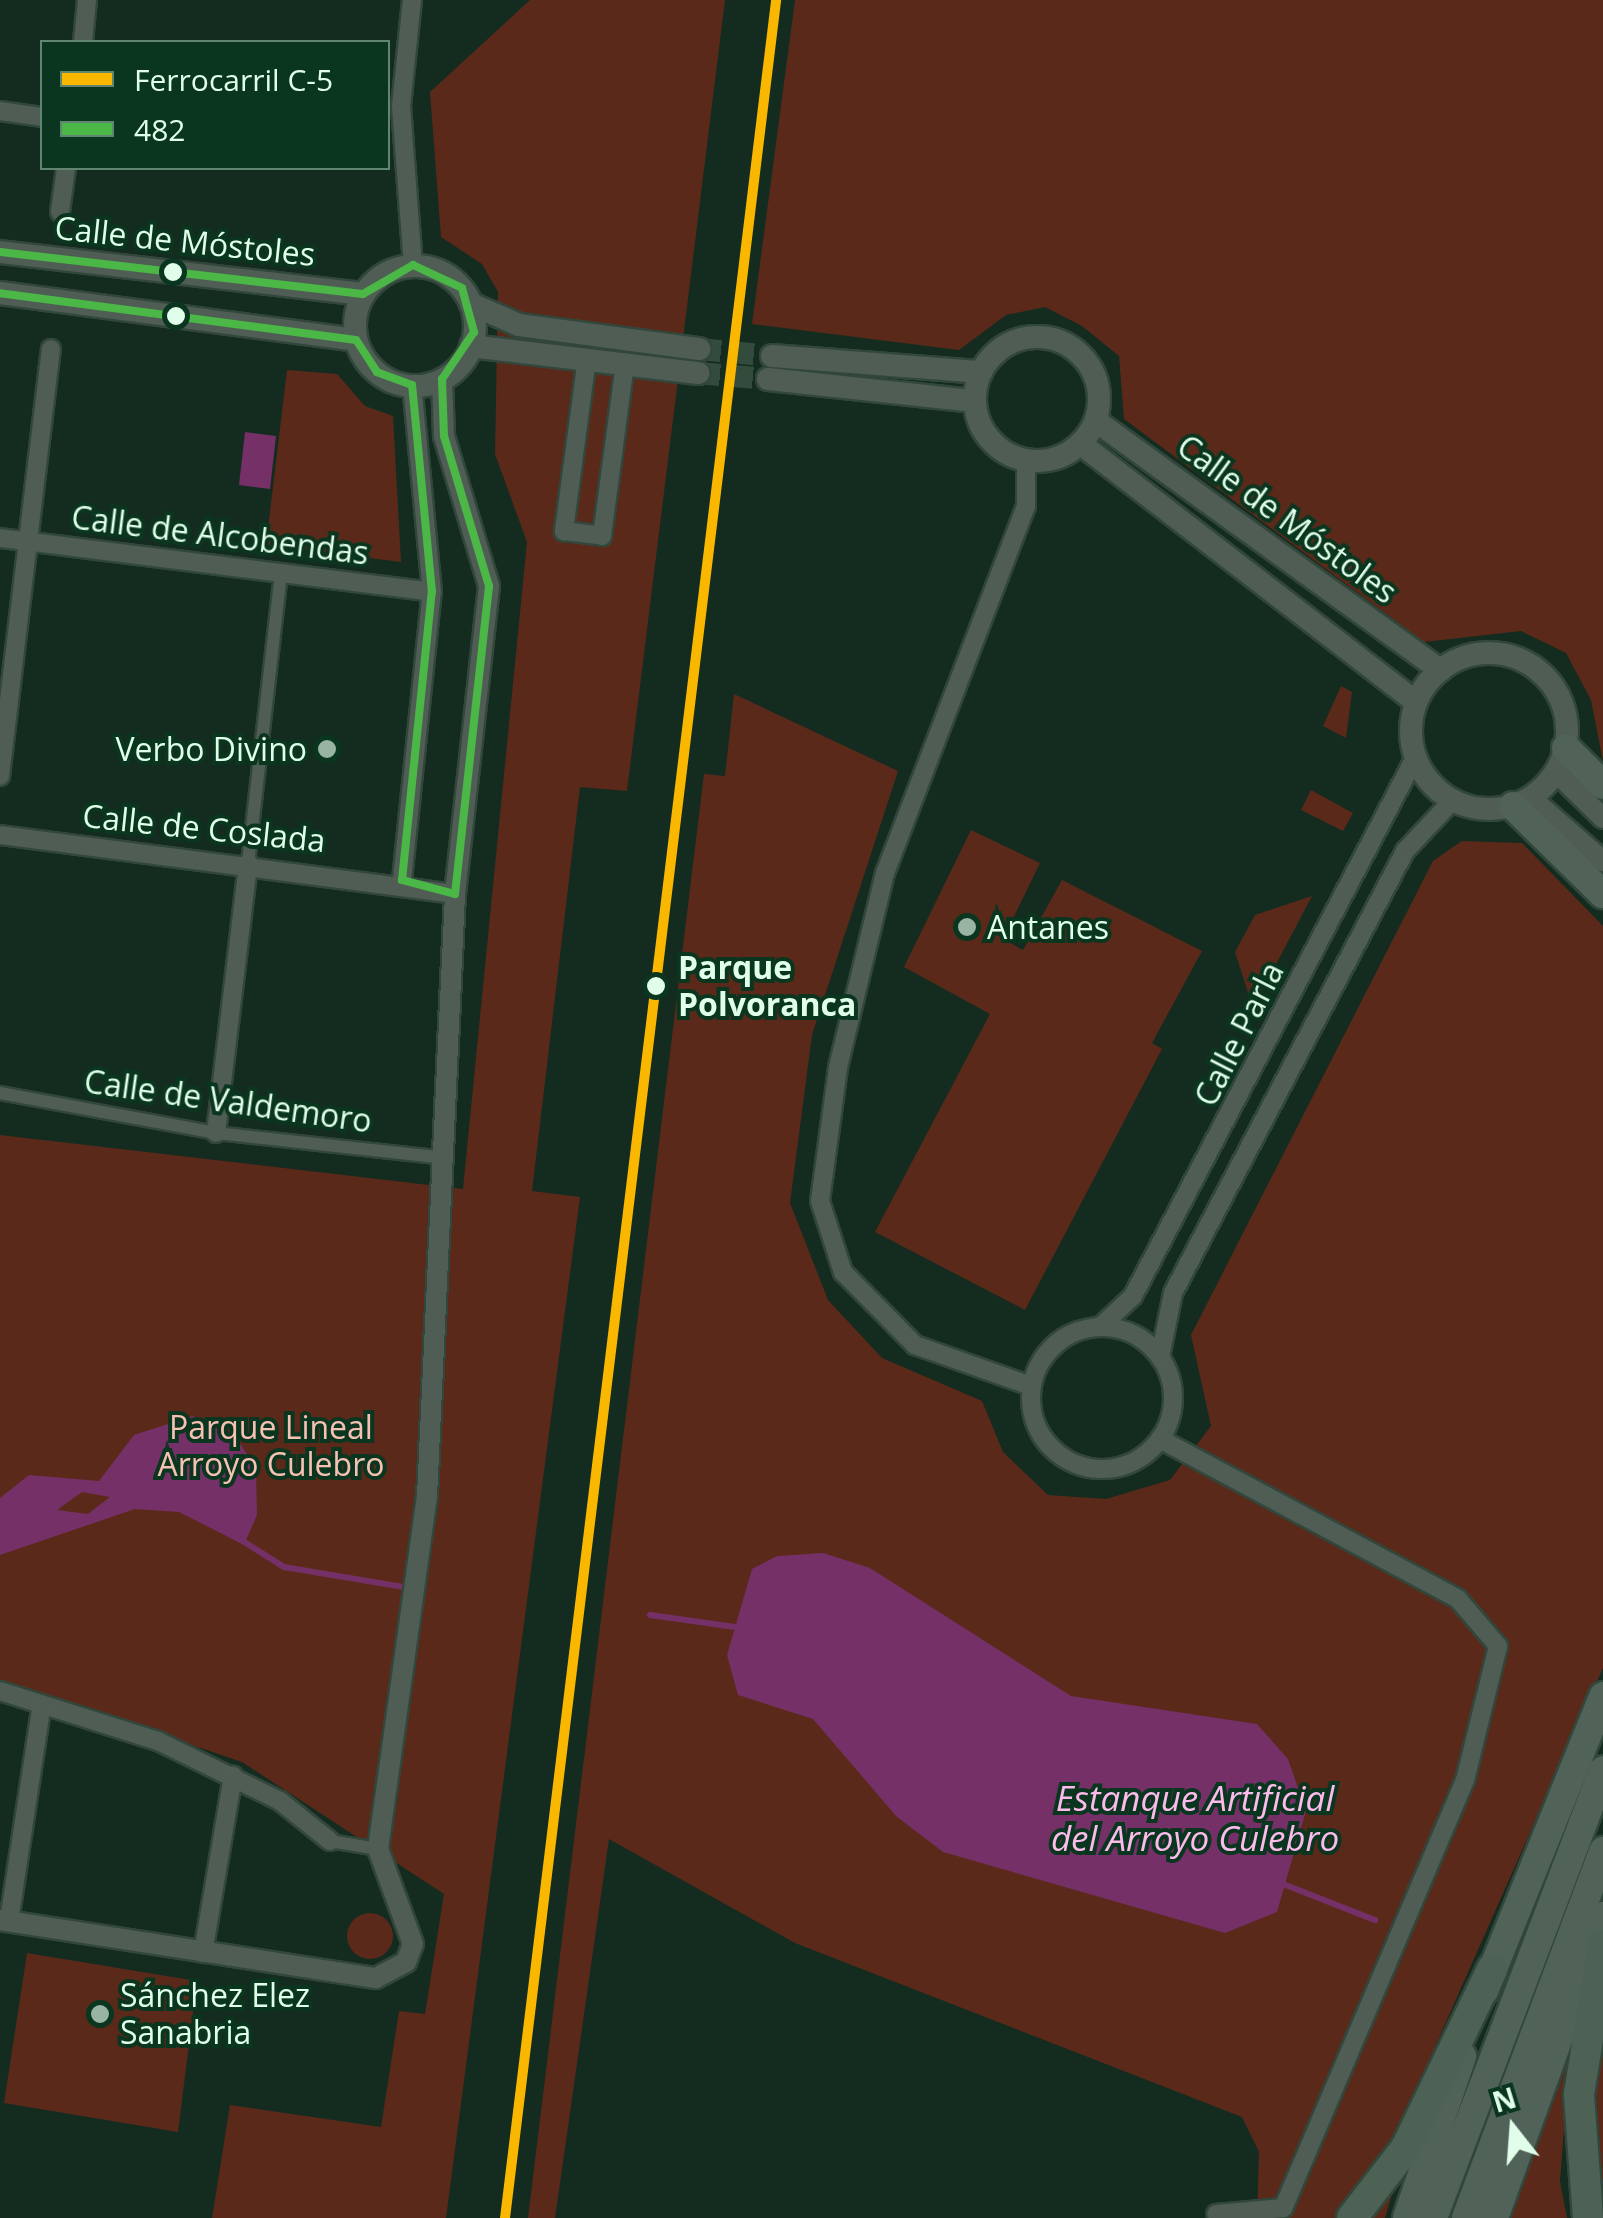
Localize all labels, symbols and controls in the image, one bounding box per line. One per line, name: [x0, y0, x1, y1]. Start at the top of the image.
legend: [40, 40, 390, 170]
text: Ferrocarril C-5: [134, 59, 333, 100]
text: 482: [134, 109, 185, 150]
street label: Calle de Móstoles: [53, 208, 317, 274]
unlabelled marker: [163, 262, 183, 282]
unlabelled marker: [166, 306, 186, 326]
street label: Calle de Móstoles: [1170, 427, 1404, 611]
street label: Calle de Alcobendas: [69, 498, 371, 572]
place label: Verbo Divino: [115, 730, 307, 768]
marker: Verbo Divino: [316, 738, 338, 760]
street label: Calle de Coslada: [81, 796, 327, 860]
place label: Antanes: [987, 908, 1109, 946]
marker: Antanes: [956, 916, 978, 938]
place label: Parque Polvoranca: [678, 949, 856, 1024]
street label: Calle Parla: [1186, 956, 1292, 1112]
marker: Parque Polvoranca: [643, 973, 669, 999]
street label: Calle de Valdemoro: [82, 1062, 374, 1140]
park label: Parque Lineal Arroyo Culebro: [158, 1409, 384, 1484]
water label: Estanque Artificial del Arroyo Culebro: [1051, 1777, 1339, 1859]
place label: Sánchez Elez Sanabria: [120, 1977, 310, 2052]
marker: Sánchez Elez Sanabria: [89, 2003, 111, 2025]
north arrow: [1463, 2078, 1563, 2178]
text: N: [1488, 2078, 1521, 2121]

